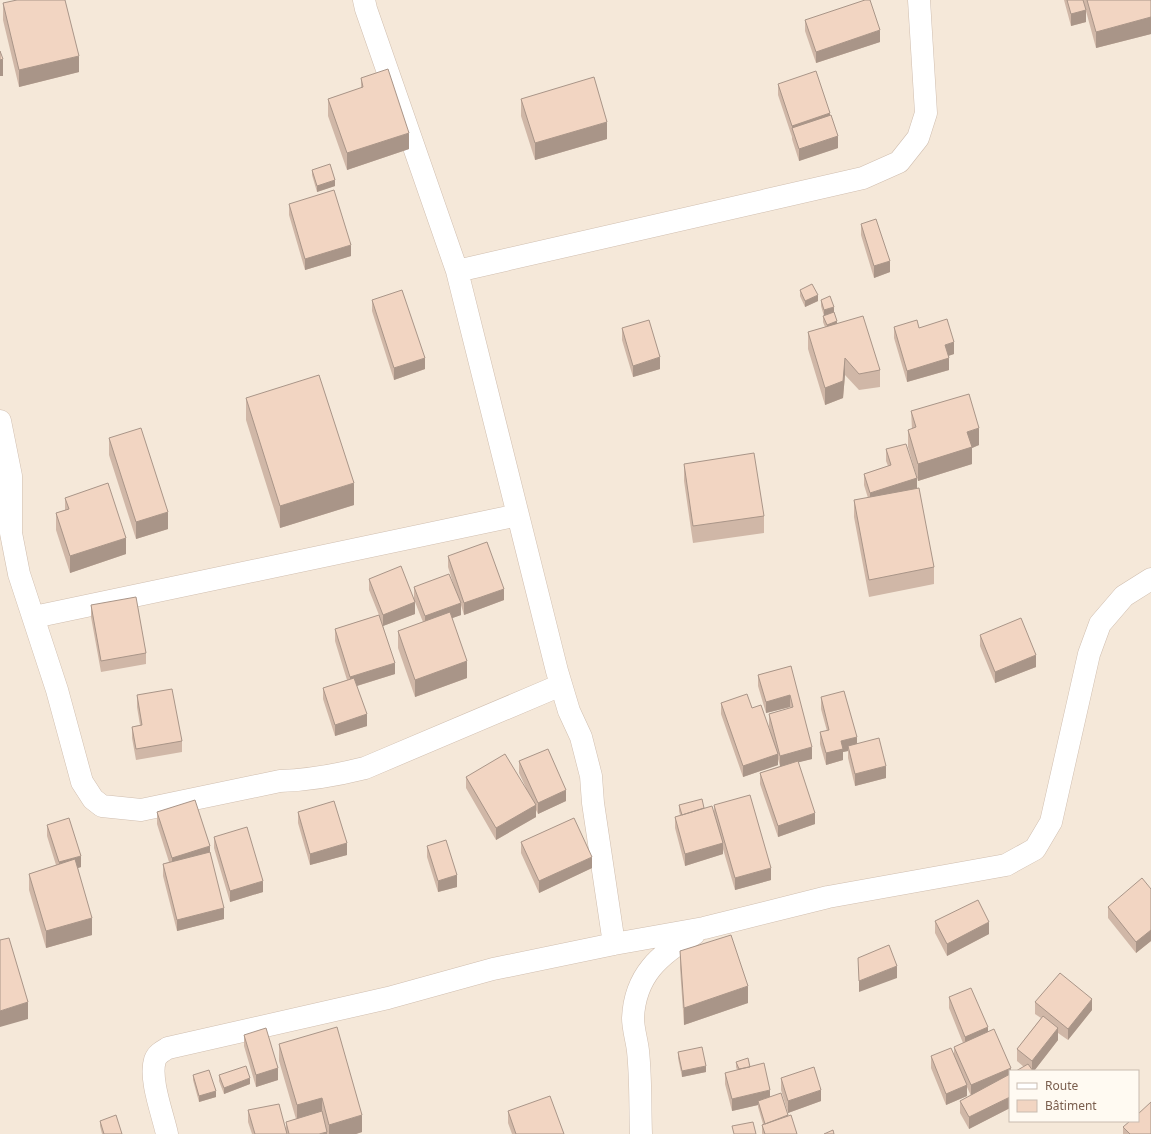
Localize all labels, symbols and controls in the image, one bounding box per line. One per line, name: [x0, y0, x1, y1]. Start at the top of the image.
legend: [1009, 1070, 1139, 1122]
text: Route: [1045, 1077, 1078, 1094]
text: Bâtiment: [1045, 1097, 1097, 1114]

